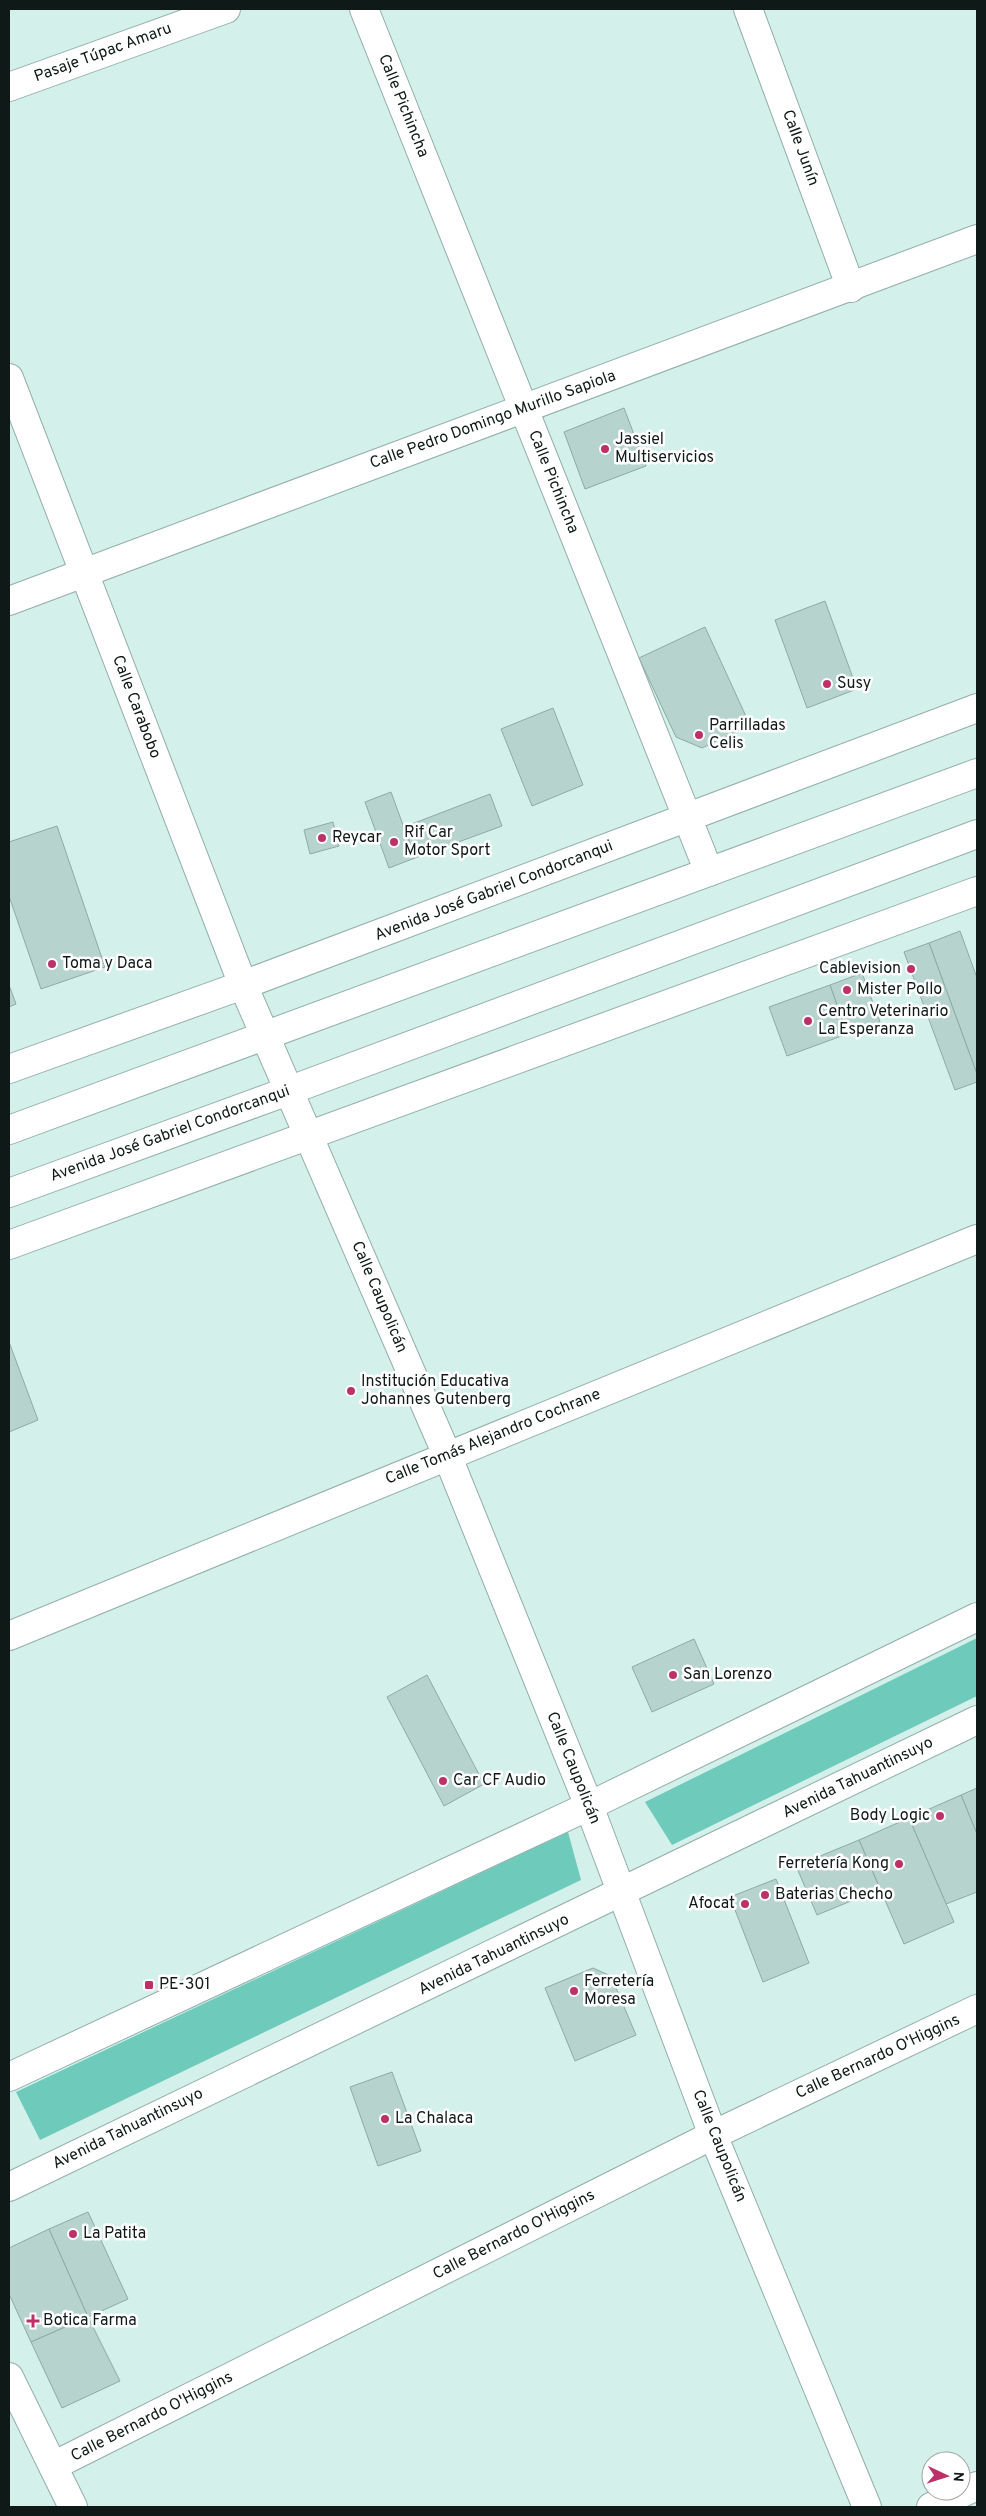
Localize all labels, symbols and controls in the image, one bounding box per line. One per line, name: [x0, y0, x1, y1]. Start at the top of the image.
street label: Pasaje Túpac Amaru: [31, 19, 175, 87]
street label: Calle Pichincha: [373, 51, 433, 161]
street label: Calle Junín: [777, 107, 823, 189]
street label: Calle Pedro Domingo Murillo Sapiola: [367, 366, 619, 474]
street label: Calle Pichincha: [523, 427, 583, 537]
place label: Jassiel Multiservicios: [615, 430, 714, 468]
marker: Jassiel Multiservicios: [599, 443, 611, 455]
street label: Calle Carabobo: [107, 652, 165, 762]
place label: Susy: [837, 674, 871, 694]
marker: Susy: [821, 678, 833, 690]
place label: Parrilladas Celis: [709, 716, 786, 754]
marker: Parrilladas Celis: [693, 729, 705, 741]
place label: Rif Car Motor Sport: [404, 823, 491, 861]
place label: Reycar: [332, 828, 382, 848]
marker: Reycar: [316, 832, 328, 844]
street label: Avenida José Gabriel Condorcanqui: [372, 836, 616, 946]
marker: Rif Car Motor Sport: [388, 836, 400, 848]
place label: Toma y Daca: [62, 954, 152, 974]
marker: Toma y Daca: [46, 958, 58, 970]
place label: Cablevision: [819, 959, 901, 979]
marker: Cablevision: [905, 963, 917, 975]
place label: Mister Pollo: [857, 980, 942, 1000]
marker: Mister Pollo: [841, 984, 853, 996]
place label: Centro Veterinario La Esperanza: [818, 1002, 948, 1040]
marker: Centro Veterinario La Esperanza: [802, 1015, 814, 1027]
street label: Avenida José Gabriel Condorcanqui: [47, 1081, 293, 1187]
street label: Calle Caupolicán: [346, 1238, 412, 1356]
place label: Institución Educativa Johannes Gutenberg: [361, 1372, 511, 1410]
marker: Institución Educativa Johannes Gutenberg: [345, 1385, 357, 1397]
street label: Calle Tomás Alejandro Cochrane: [382, 1385, 604, 1489]
place label: San Lorenzo: [683, 1665, 772, 1685]
marker: San Lorenzo: [667, 1669, 679, 1681]
street label: Calle Caupolicán: [541, 1709, 605, 1827]
street label: Avenida Tahuantinsuyo: [779, 1733, 937, 1823]
place label: Car CF Audio: [453, 1771, 546, 1791]
marker: Car CF Audio: [437, 1775, 449, 1787]
place label: Body Logic: [850, 1806, 930, 1826]
marker: Body Logic: [934, 1810, 946, 1822]
place label: Ferretería Kong: [778, 1854, 889, 1874]
marker: Ferretería Kong: [893, 1858, 905, 1870]
place label: Baterias Checho: [775, 1885, 893, 1905]
marker: Baterias Checho: [759, 1889, 771, 1901]
place label: Afocat: [688, 1894, 735, 1914]
marker: Afocat: [739, 1898, 751, 1910]
street label: Avenida Tahuantinsuyo: [415, 1910, 573, 2000]
place label: Ferretería Moresa: [584, 1972, 654, 2010]
place label: PE-301: [159, 1975, 210, 1995]
marker: PE-301: [143, 1979, 155, 1991]
marker: Ferretería Moresa: [568, 1985, 580, 1997]
street label: Calle Bernardo O'Higgins: [793, 2010, 963, 2104]
street label: Avenida Tahuantinsuyo: [49, 2084, 207, 2174]
street label: Calle Caupolicán: [687, 2087, 751, 2205]
place label: La Chalaca: [395, 2109, 473, 2129]
marker: La Chalaca: [379, 2113, 391, 2125]
street label: Calle Bernardo O'Higgins: [430, 2185, 598, 2285]
place label: La Patita: [83, 2224, 146, 2244]
marker: La Patita: [67, 2228, 79, 2240]
place label: Botica Farma: [43, 2311, 137, 2331]
marker: Botica Farma: [27, 2315, 39, 2327]
street label: Calle Bernardo O'Higgins: [68, 2367, 236, 2467]
north arrow: [921, 2451, 971, 2501]
text: N: [949, 2471, 966, 2482]

